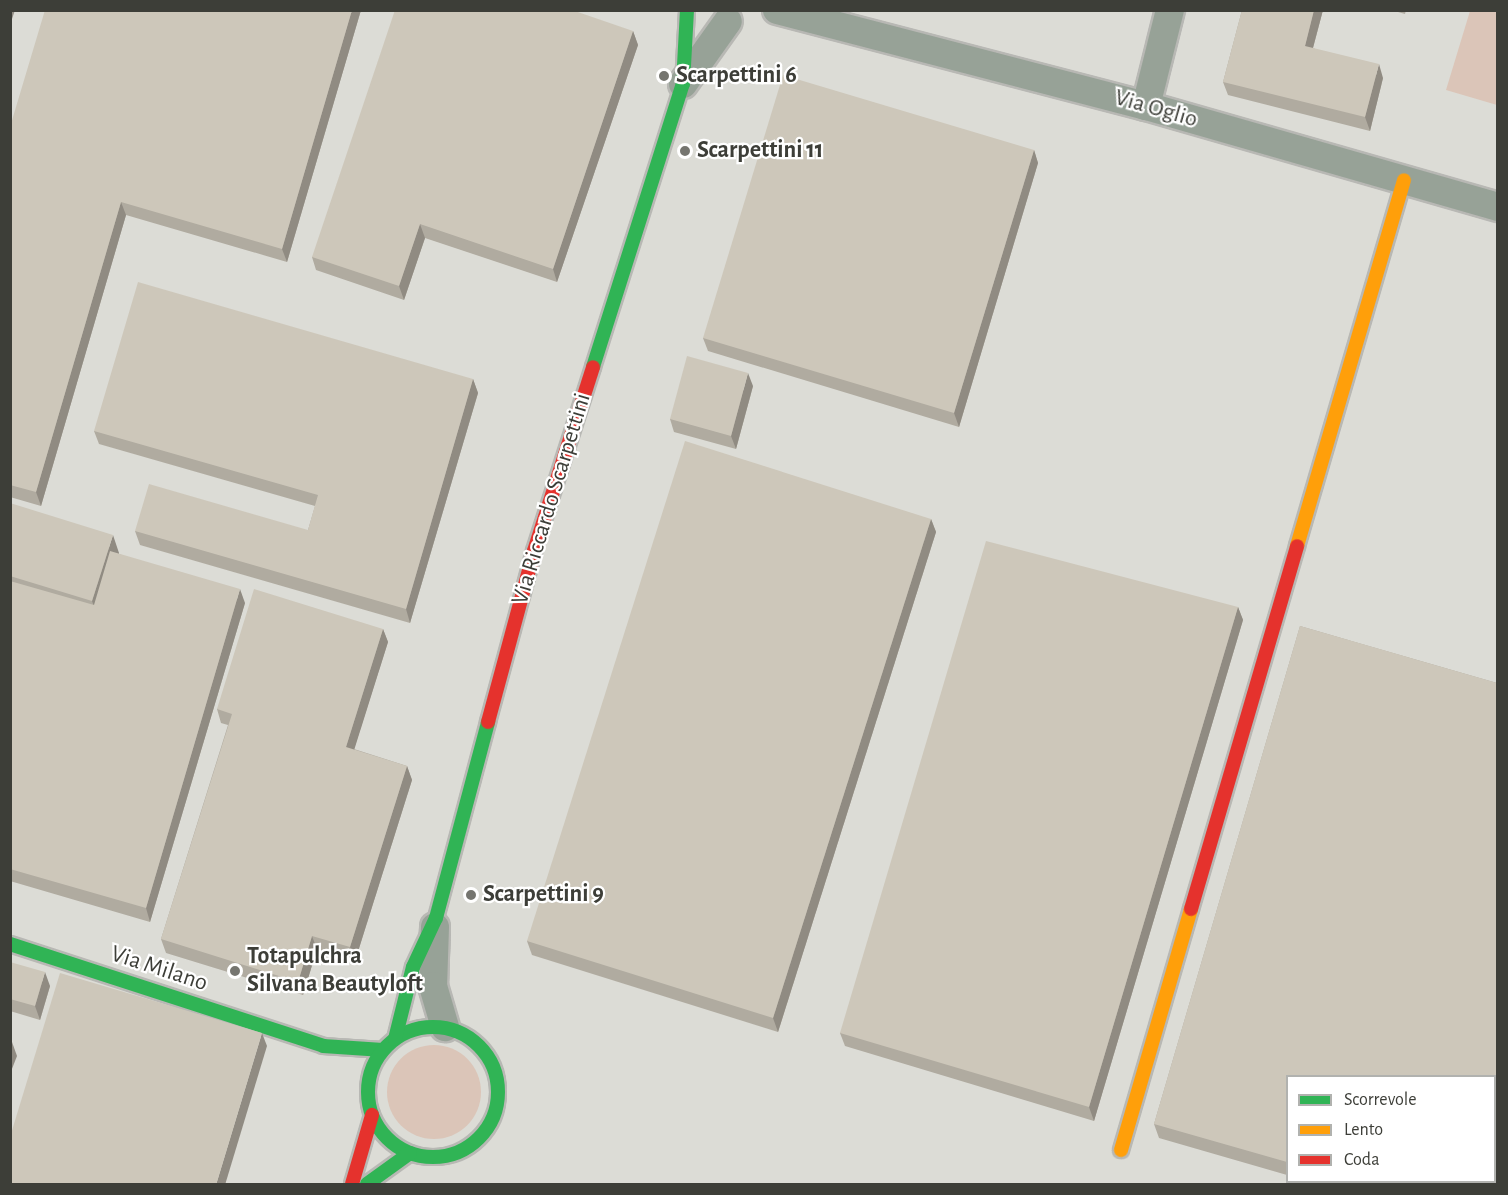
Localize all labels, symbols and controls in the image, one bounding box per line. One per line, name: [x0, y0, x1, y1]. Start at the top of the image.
place label: Scarpettini 6: [676, 62, 797, 90]
marker: Scarpettini 6: [657, 69, 671, 83]
street label: Via Oglio: [1111, 83, 1201, 135]
place label: Scarpettini 11: [697, 137, 823, 165]
marker: Scarpettini 11: [678, 144, 692, 158]
street label: Via Riccardo Scarpettini: [506, 390, 598, 608]
place label: Scarpettini 9: [483, 881, 604, 909]
marker: Scarpettini 9: [464, 888, 478, 902]
street label: Via Milano: [107, 940, 211, 998]
place label: Totapulchra Silvana Beautyloft: [247, 943, 423, 999]
marker: Totapulchra Silvana Beautyloft: [228, 964, 242, 978]
legend: [1286, 1075, 1496, 1183]
text: Scorrevole: [1344, 1091, 1417, 1109]
text: Lento: [1344, 1121, 1383, 1139]
text: Coda: [1344, 1151, 1379, 1169]

